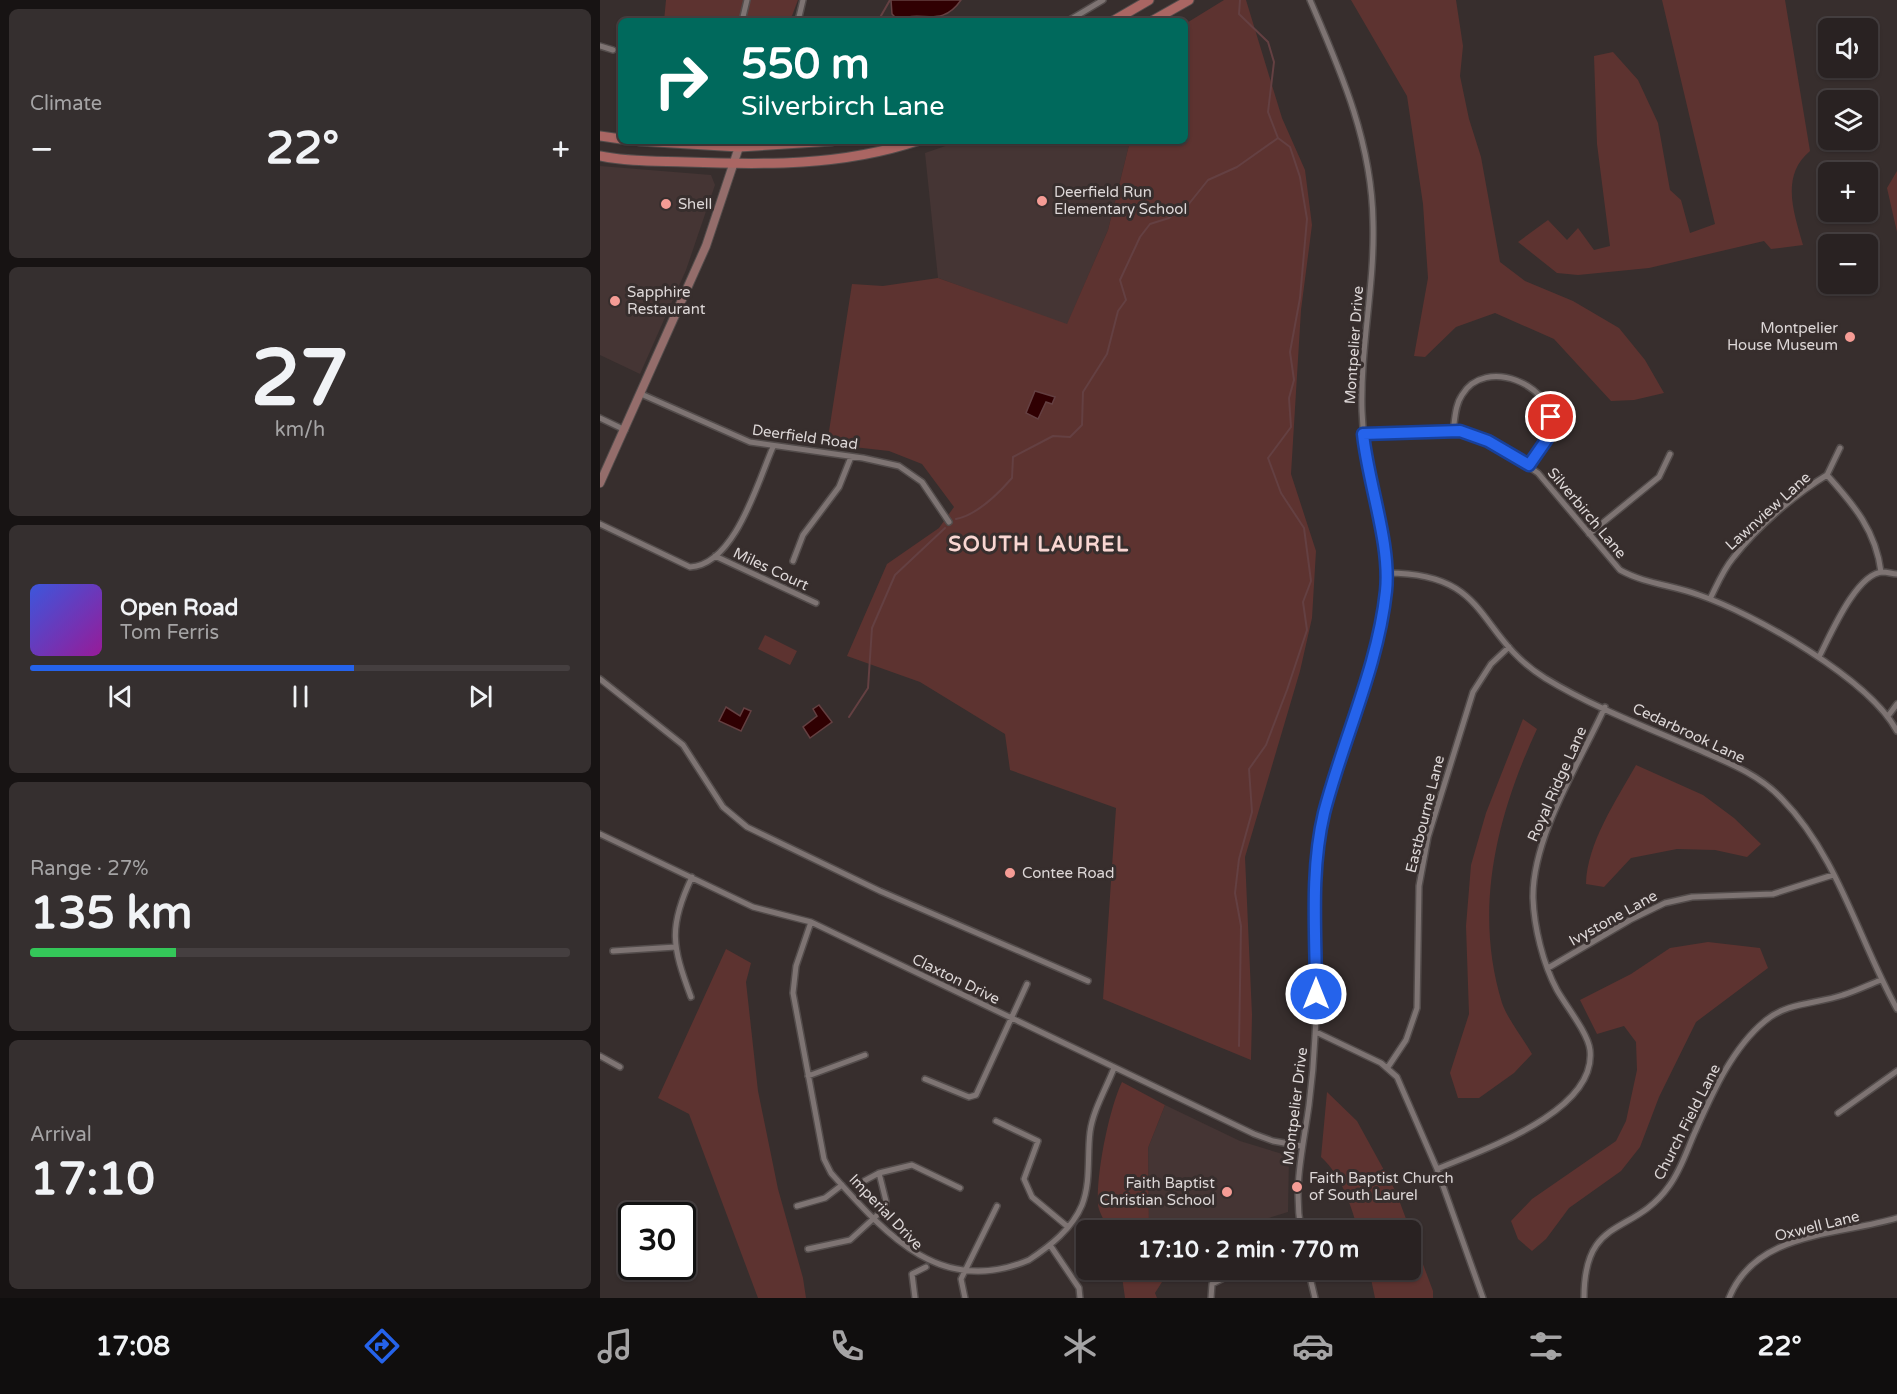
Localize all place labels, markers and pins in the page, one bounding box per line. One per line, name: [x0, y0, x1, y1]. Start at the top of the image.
place label: Deerfield Run Elementary School: [1054, 183, 1187, 218]
marker: Deerfield Run Elementary School: [1035, 194, 1049, 208]
place label: Shell: [678, 195, 712, 213]
marker: Shell: [659, 197, 673, 211]
place label: Sapphire Restaurant: [627, 283, 706, 318]
marker: Sapphire Restaurant: [608, 294, 622, 308]
place label: Montpelier House Museum: [1727, 319, 1838, 354]
marker: Montpelier House Museum: [1843, 330, 1857, 344]
pin: [1525, 391, 1576, 442]
place label: Contee Road: [1022, 864, 1114, 882]
marker: Contee Road: [1003, 866, 1017, 880]
place label: Faith Baptist Church of South Laurel: [1309, 1169, 1454, 1204]
place label: Faith Baptist Christian School: [1100, 1174, 1215, 1209]
marker: Faith Baptist Church of South Laurel: [1290, 1180, 1304, 1194]
marker: Faith Baptist Christian School: [1220, 1185, 1234, 1199]

